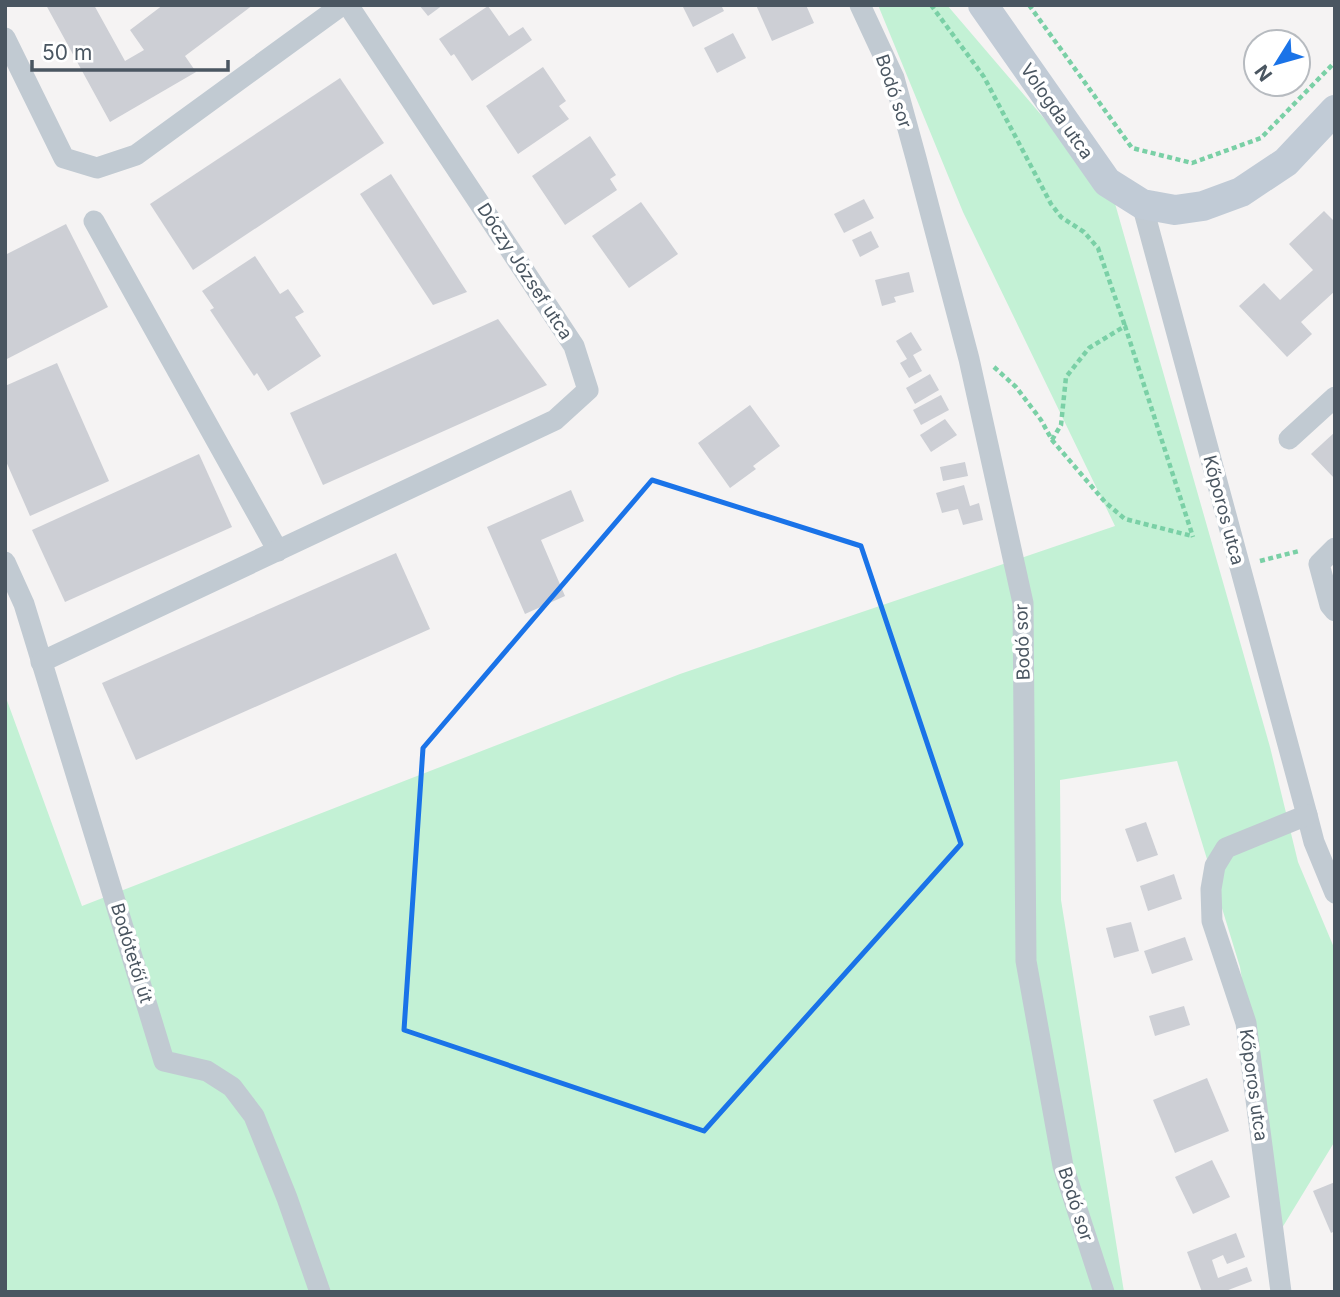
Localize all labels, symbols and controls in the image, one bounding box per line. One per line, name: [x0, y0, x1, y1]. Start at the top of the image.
scale bar: [32, 28, 228, 72]
north arrow: [1242, 28, 1312, 98]
text: 50 m: [42, 40, 92, 65]
street label: Bodó sor: [872, 51, 916, 131]
street label: Vologda utca: [1016, 59, 1098, 163]
text: N: [1250, 60, 1277, 86]
street label: Dóczy József utca: [473, 199, 577, 343]
street label: Kőporos utca: [1199, 453, 1249, 567]
street label: Bodó sor: [1010, 603, 1034, 681]
street label: Bodótetői út: [107, 901, 157, 1005]
street label: Kőporos utca: [1236, 1028, 1272, 1142]
street label: Bodó sor: [1054, 1164, 1098, 1244]

